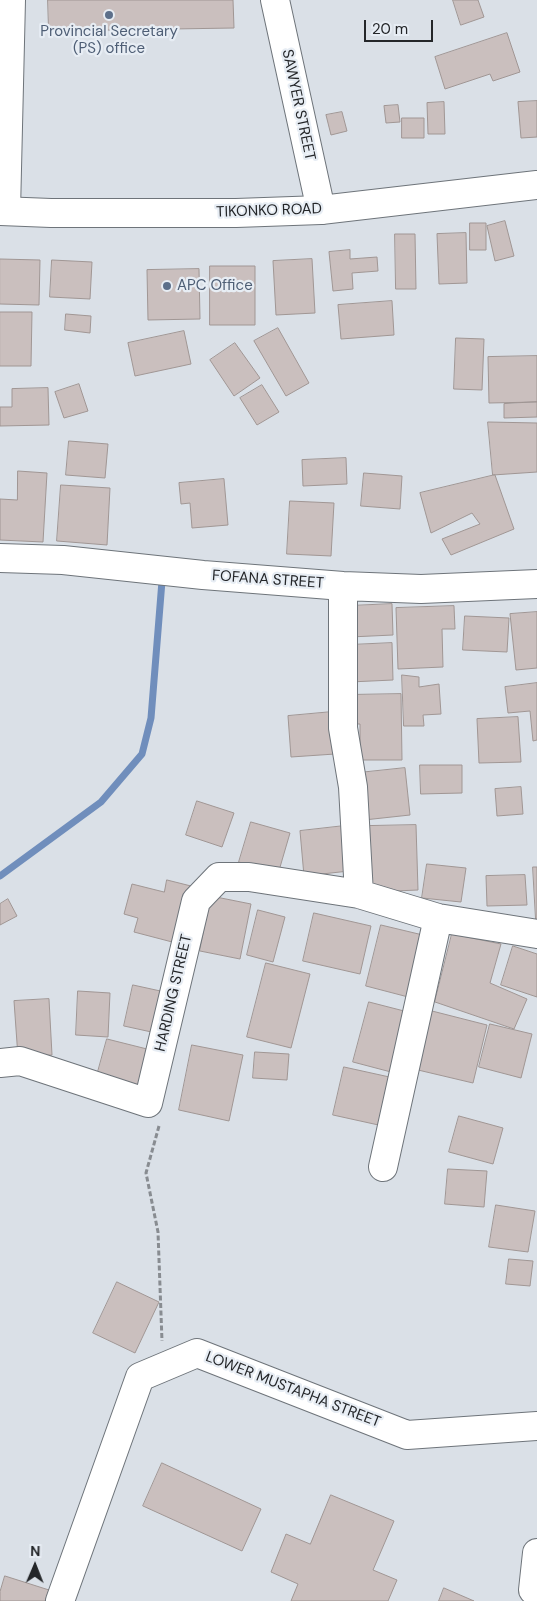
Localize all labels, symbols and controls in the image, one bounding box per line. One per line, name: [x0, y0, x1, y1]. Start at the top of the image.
marker: Provincial Secretary (PS) office: [103, 9, 115, 21]
scale bar: [367, 10, 436, 42]
text: 20 m: [372, 19, 408, 39]
place label: Provincial Secretary (PS) office: [40, 23, 178, 58]
street label: SAWYER STREET: [277, 48, 319, 162]
street label: TIKONKO ROAD: [216, 200, 322, 222]
place label: APC Office: [177, 277, 253, 295]
marker: APC Office: [161, 280, 173, 292]
street label: FOFANA STREET: [212, 567, 324, 593]
street label: HARDING STREET: [152, 933, 196, 1053]
street label: LOWER MUSTAPHA STREET: [203, 1348, 383, 1432]
north arrow: [10, 1541, 60, 1591]
text: N: [30, 1542, 41, 1560]

